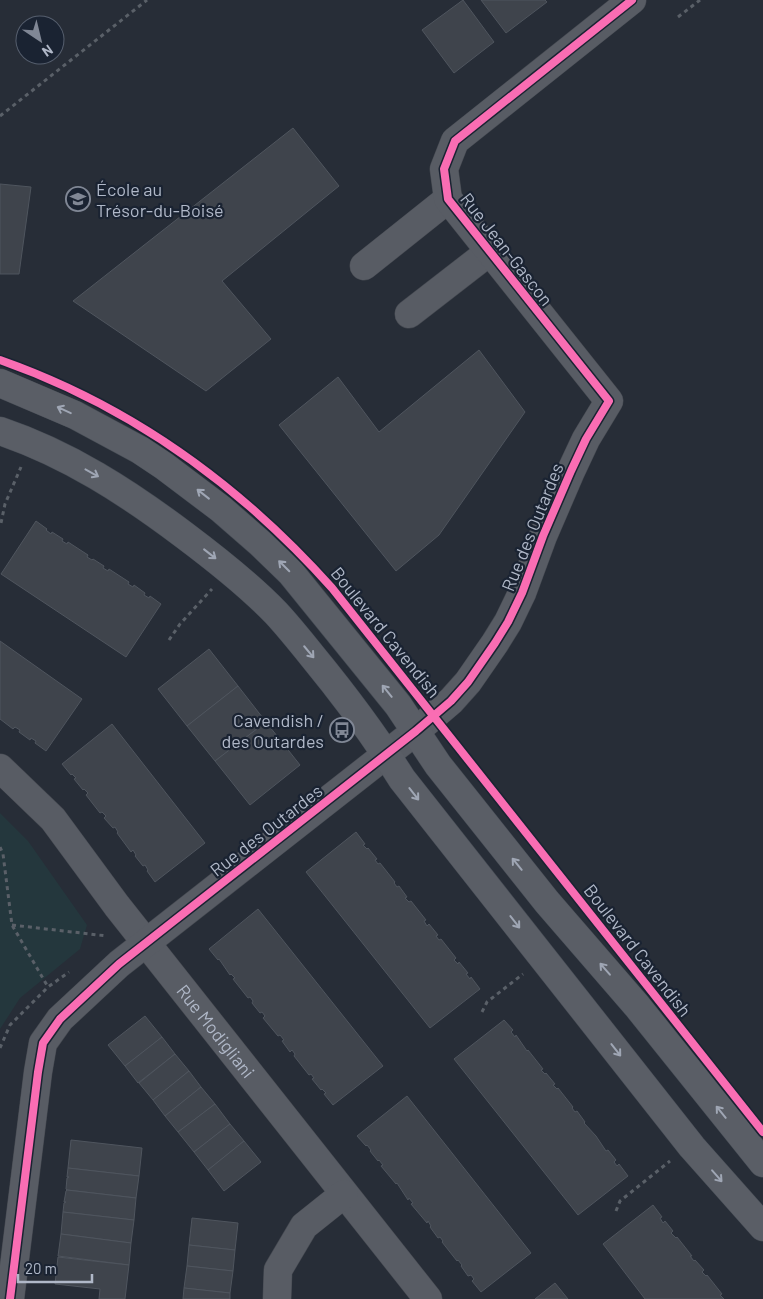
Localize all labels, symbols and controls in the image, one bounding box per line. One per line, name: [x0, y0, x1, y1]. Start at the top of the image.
north arrow: [15, 15, 65, 65]
text: N: [39, 41, 56, 61]
place label: École au Trésor-du-Boisé: [96, 178, 224, 221]
school or university icon: École au Trésor-du-Boisé: [65, 186, 91, 212]
street label: Rue Jean-Gascon: [456, 188, 558, 310]
one-way arrow: [57, 405, 72, 414]
street label: Rue des Outardes: [496, 460, 568, 594]
one-way arrow: [85, 468, 99, 478]
one-way arrow: [197, 489, 210, 500]
one-way arrow: [203, 549, 216, 560]
one-way arrow: [278, 560, 290, 572]
street label: Boulevard Cavendish: [327, 562, 445, 702]
one-way arrow: [303, 645, 314, 658]
one-way arrow: [382, 685, 393, 698]
place label: Cavendish / des Outardes: [222, 709, 324, 752]
bus stop icon: Cavendish / des Outardes: [329, 717, 355, 743]
street label: Rue des Outardes: [206, 779, 326, 881]
one-way arrow: [409, 788, 420, 801]
one-way arrow: [511, 857, 522, 870]
street label: Boulevard Cavendish: [580, 879, 696, 1021]
one-way arrow: [509, 915, 520, 928]
one-way arrow: [600, 963, 611, 976]
street label: Rue Modigliani: [172, 980, 260, 1082]
one-way arrow: [610, 1043, 621, 1056]
one-way arrow: [716, 1106, 727, 1119]
one-way arrow: [711, 1170, 723, 1183]
scale bar: [18, 1252, 91, 1284]
text: 20 m: [25, 1259, 57, 1277]

